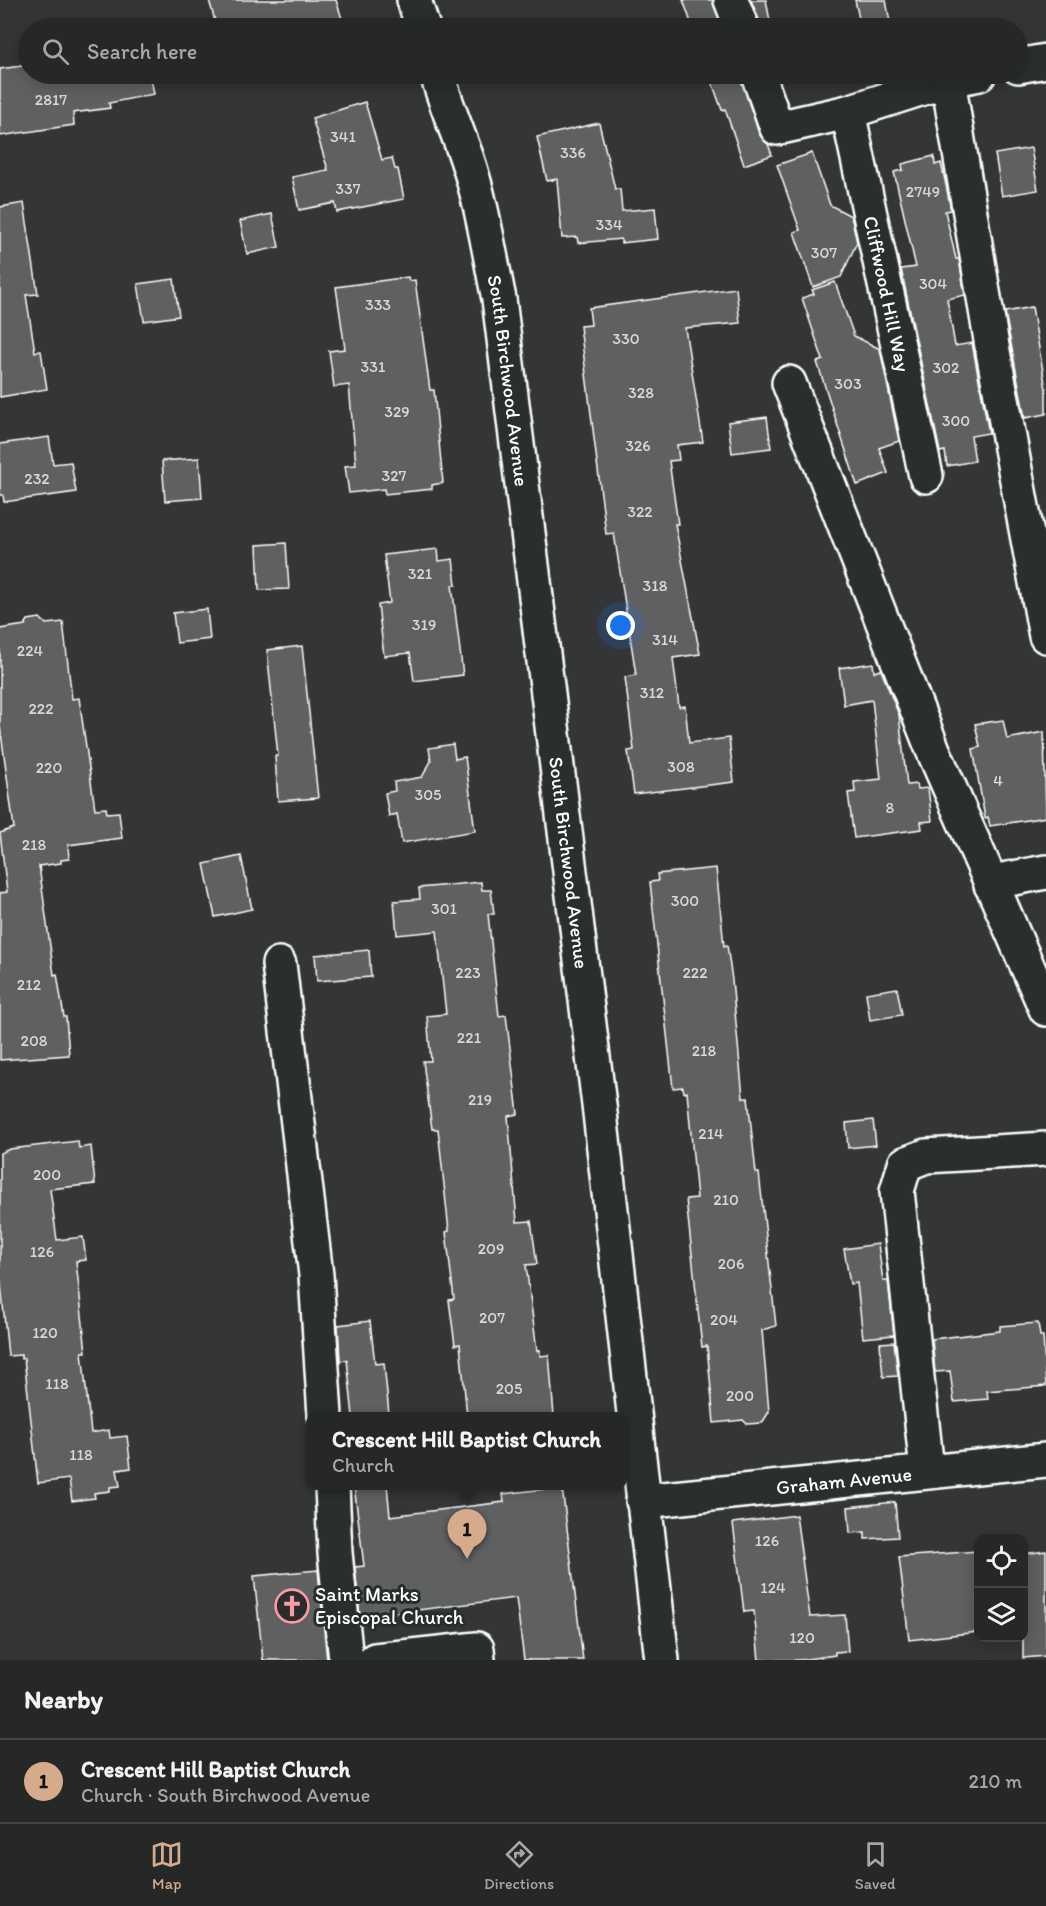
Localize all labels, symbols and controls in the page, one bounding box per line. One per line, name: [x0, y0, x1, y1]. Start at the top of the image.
search box: [18, 18, 1028, 84]
icon: search: [39, 35, 72, 68]
text: Search here: [87, 38, 197, 65]
house number: 2817: [35, 90, 67, 109]
house number: 341: [330, 127, 356, 146]
house number: 336: [560, 143, 586, 162]
house number: 337: [335, 179, 361, 198]
house number: 2749: [906, 182, 940, 201]
street label: Cliffwood Hill Way: [859, 214, 915, 375]
house number: 334: [595, 215, 623, 234]
house number: 307: [811, 243, 837, 262]
street label: South Birchwood Avenue: [482, 273, 534, 488]
house number: 304: [919, 274, 947, 293]
house number: 333: [365, 295, 391, 314]
house number: 330: [612, 329, 640, 348]
house number: 331: [361, 357, 386, 376]
house number: 302: [933, 358, 960, 377]
house number: 303: [834, 374, 862, 393]
house number: 328: [628, 383, 654, 402]
house number: 329: [384, 402, 410, 421]
house number: 300: [942, 411, 970, 430]
house number: 326: [625, 436, 651, 455]
house number: 327: [381, 466, 407, 485]
house number: 232: [24, 469, 50, 488]
house number: 322: [627, 502, 653, 521]
house number: 321: [408, 564, 433, 583]
house number: 318: [643, 576, 668, 595]
your location: [606, 611, 635, 640]
house number: 319: [412, 615, 436, 634]
house number: 314: [652, 630, 678, 649]
house number: 224: [17, 641, 44, 660]
house number: 312: [640, 683, 665, 702]
house number: 222: [28, 699, 54, 718]
street label: South Birchwood Avenue: [544, 756, 594, 970]
house number: 308: [667, 757, 695, 776]
house number: 220: [36, 758, 62, 777]
house number: 4: [993, 771, 1003, 790]
house number: 305: [415, 785, 441, 804]
house number: 8: [886, 798, 895, 817]
house number: 218: [22, 835, 47, 854]
house number: 300: [671, 891, 699, 910]
house number: 301: [431, 899, 458, 918]
house number: 223: [455, 963, 481, 982]
house number: 222: [682, 963, 708, 982]
house number: 212: [17, 975, 42, 994]
house number: 221: [457, 1028, 482, 1047]
house number: 208: [20, 1031, 48, 1050]
house number: 218: [692, 1041, 717, 1060]
house number: 219: [468, 1090, 492, 1109]
house number: 214: [698, 1124, 724, 1143]
house number: 200: [33, 1165, 61, 1184]
house number: 210: [713, 1190, 739, 1209]
house number: 209: [478, 1239, 504, 1258]
house number: 126: [30, 1242, 54, 1261]
house number: 206: [718, 1254, 744, 1273]
house number: 207: [479, 1308, 505, 1327]
house number: 204: [710, 1310, 738, 1329]
house number: 120: [32, 1323, 58, 1342]
house number: 118: [45, 1374, 69, 1393]
house number: 205: [496, 1379, 522, 1398]
house number: 200: [726, 1386, 754, 1405]
popup: [306, 1412, 627, 1490]
text: Crescent Hill Baptist Church: [332, 1426, 601, 1453]
house number: 118: [69, 1445, 93, 1464]
text: Church: [332, 1453, 394, 1477]
street label: Graham Avenue: [775, 1462, 913, 1499]
pin: 1: [448, 1510, 486, 1559]
house number: 126: [755, 1531, 779, 1550]
map controls: [974, 1534, 1028, 1642]
button: locate: [974, 1534, 1028, 1588]
house number: 124: [760, 1578, 786, 1597]
place label: Saint Marks Episcopal Church: [315, 1582, 464, 1629]
church icon: Saint Marks Episcopal Church: [274, 1588, 310, 1624]
button: layers: [974, 1588, 1028, 1642]
house number: 120: [789, 1628, 815, 1647]
text: Nearby: [24, 1683, 103, 1715]
text: Crescent Hill Baptist Church: [81, 1756, 350, 1783]
text: 1: [39, 1769, 48, 1793]
text: 210 m: [969, 1769, 1022, 1793]
text: Church · South Birchwood Avenue: [81, 1783, 370, 1807]
tab: Map: [150, 1838, 183, 1893]
tab: Directions: [484, 1838, 554, 1893]
tab: Saved: [855, 1838, 896, 1893]

